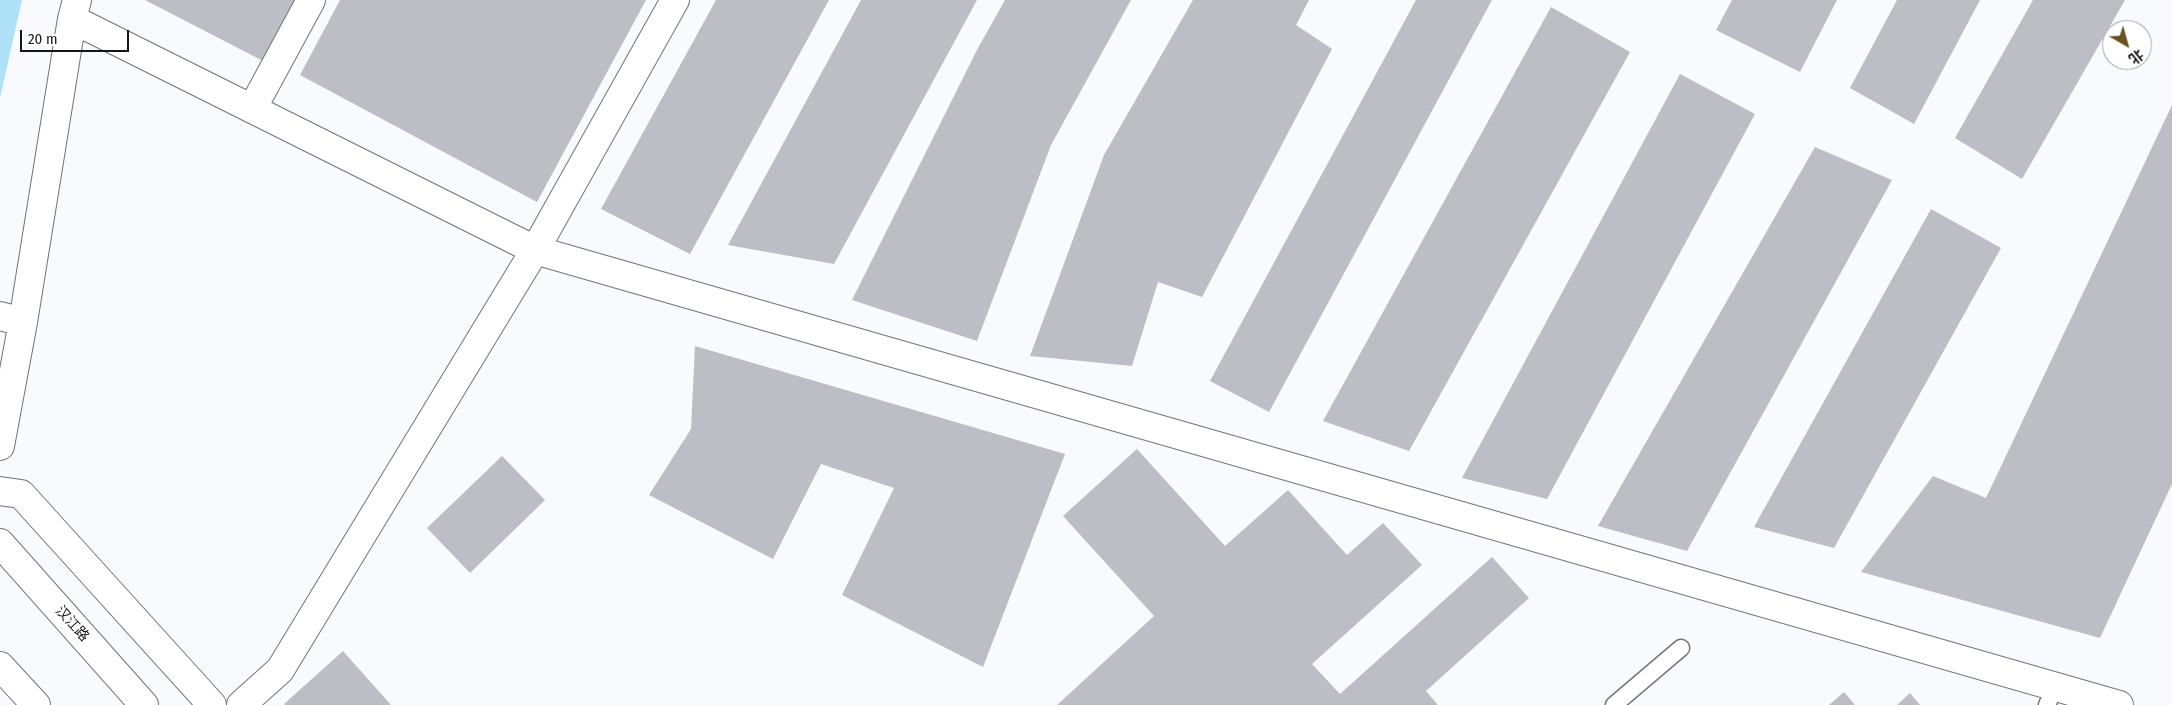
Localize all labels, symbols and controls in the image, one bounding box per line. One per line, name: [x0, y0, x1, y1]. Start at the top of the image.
scale bar: [22, 20, 131, 52]
north arrow: [2102, 20, 2152, 70]
text: 20 m: [28, 30, 58, 48]
text: 北: [2125, 45, 2147, 67]
street label: 汉江路: [52, 603, 92, 645]

